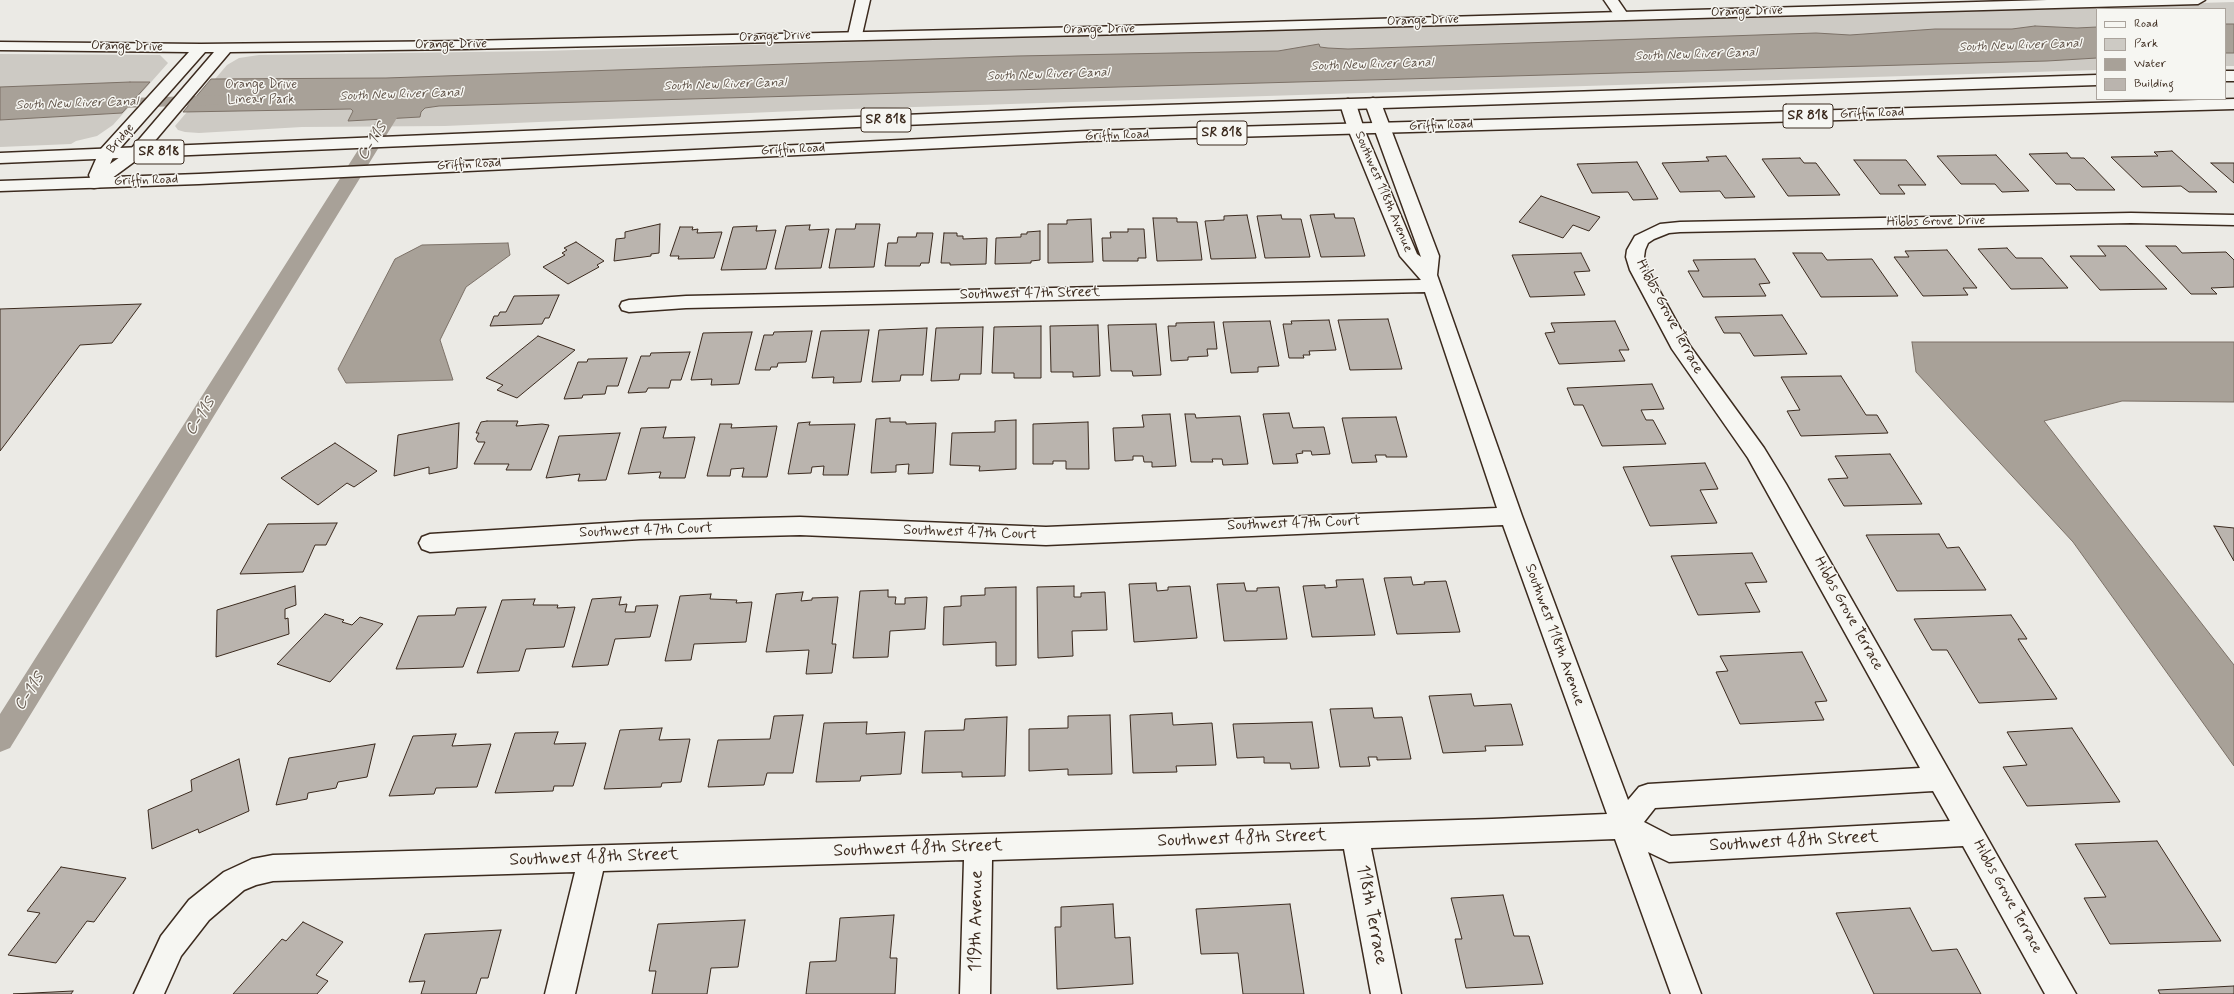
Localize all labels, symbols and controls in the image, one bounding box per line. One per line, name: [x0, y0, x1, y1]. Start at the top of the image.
street label: Orange Drive: [1711, 3, 1783, 21]
legend: [2096, 8, 2226, 100]
street label: Orange Drive: [1387, 12, 1459, 30]
text: Road: [2134, 16, 2158, 32]
street label: Orange Drive: [1063, 22, 1135, 38]
street label: Orange Drive: [739, 28, 811, 46]
water label: South New River Canal: [1958, 36, 2082, 56]
text: Park: [2134, 36, 2158, 52]
street label: Orange Drive: [415, 37, 487, 53]
street label: Orange Drive: [91, 39, 163, 55]
water label: South New River Canal: [1634, 45, 1758, 65]
water label: South New River Canal: [1310, 55, 1434, 75]
text: Water: [2134, 56, 2166, 72]
water label: South New River Canal: [986, 65, 1110, 85]
water label: South New River Canal: [663, 75, 787, 95]
text: Building: [2134, 76, 2174, 92]
park label: Orange Drive Linear Park: [225, 77, 297, 108]
water label: South New River Canal: [339, 85, 463, 105]
water label: South New River Canal: [15, 94, 139, 114]
road number: SR 818: [1783, 104, 1833, 128]
street label: Griffin Road: [1840, 105, 1904, 123]
road number: SR 818: [861, 108, 911, 132]
street label: Griffin Road: [1409, 117, 1473, 135]
water label: C-11S: [354, 119, 392, 165]
street label: Bridge: [104, 121, 138, 157]
road number: SR 818: [1197, 121, 1247, 145]
street label: Griffin Road: [1085, 127, 1149, 145]
street label: Southwest 118th Avenue: [1350, 129, 1416, 255]
road number: SR 818: [134, 140, 184, 164]
street label: Griffin Road: [760, 141, 826, 159]
street label: Griffin Road: [436, 156, 502, 174]
street label: Griffin Road: [114, 172, 178, 190]
street label: Hibbs Grove Drive: [1887, 213, 1985, 231]
street label: Hibbs Grove Terrace: [1631, 257, 1707, 377]
street label: Southwest 47th Street: [960, 284, 1100, 304]
water label: C-11S: [182, 394, 220, 440]
street label: Southwest 47th Court: [1227, 513, 1361, 535]
street label: Southwest 47th Court: [579, 520, 713, 542]
street label: Southwest 47th Court: [903, 522, 1037, 544]
street label: Hibbs Grove Terrace: [1809, 554, 1887, 674]
street label: Southwest 118th Avenue: [1520, 562, 1588, 708]
water label: C-11S: [11, 669, 49, 715]
street label: Southwest 48th Street: [1157, 825, 1327, 853]
street label: Southwest 48th Street: [1709, 827, 1879, 857]
street label: Southwest 48th Street: [833, 835, 1003, 863]
street label: Hibbs Grove Terrace: [1968, 837, 2046, 957]
street label: Southwest 48th Street: [509, 844, 679, 872]
street label: 118th Terrace: [1351, 863, 1391, 967]
street label: 119th Avenue: [965, 870, 989, 972]

